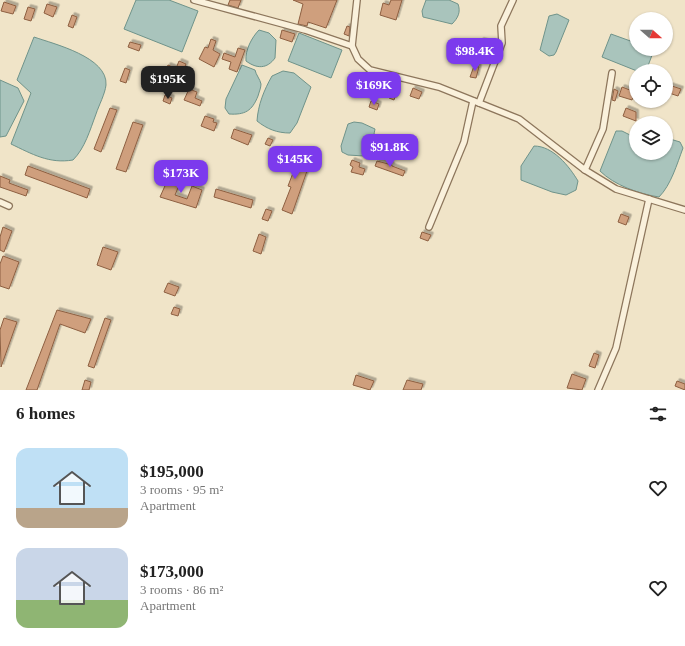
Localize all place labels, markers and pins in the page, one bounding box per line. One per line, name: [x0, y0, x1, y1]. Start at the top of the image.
pin: $98.4K: [442, 38, 508, 72]
pin: $195K: [140, 66, 196, 100]
pin: $169K: [346, 72, 402, 106]
pin: $91.8K: [357, 134, 423, 168]
pin: $145K: [267, 146, 323, 180]
pin: $173K: [153, 160, 209, 194]

